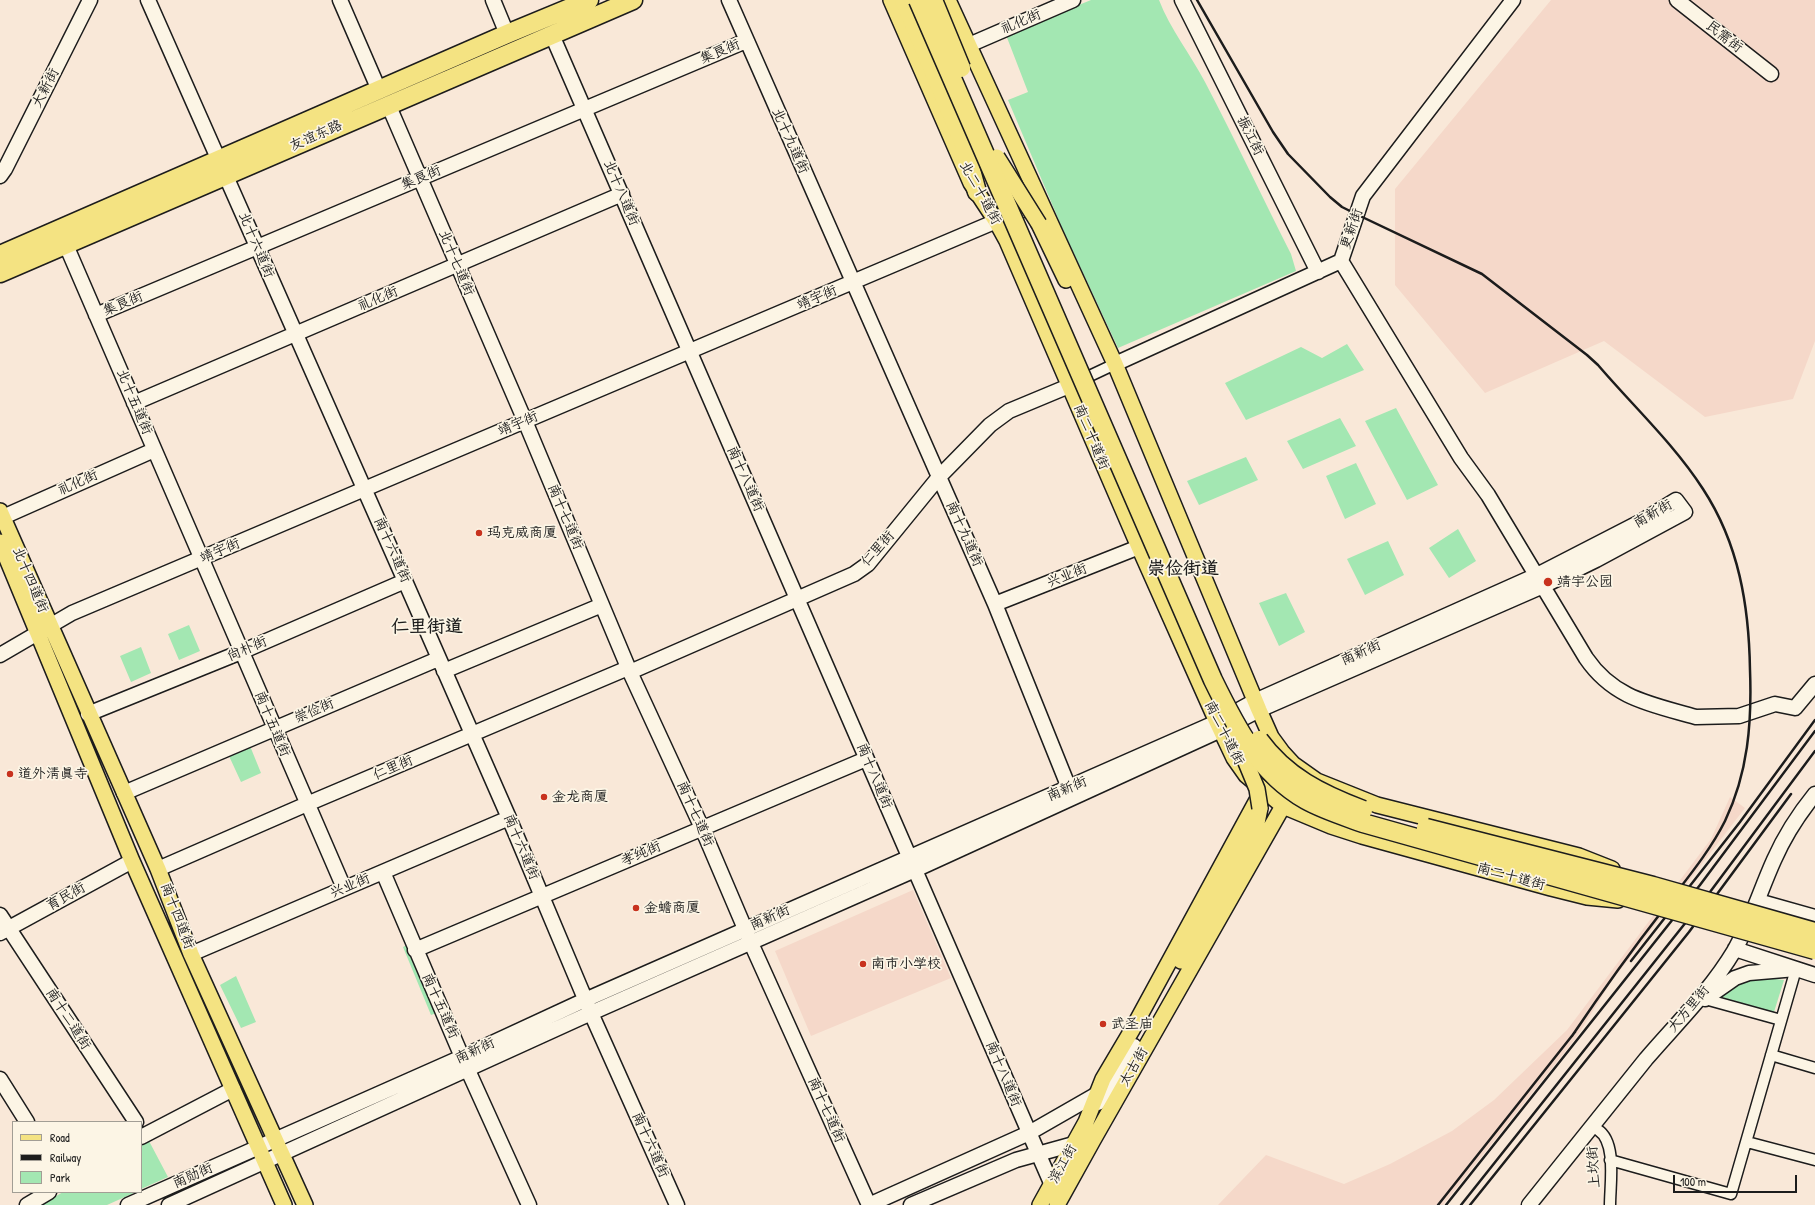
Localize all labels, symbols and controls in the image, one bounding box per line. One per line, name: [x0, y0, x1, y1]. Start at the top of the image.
street label: 礼化街: [998, 6, 1044, 38]
street label: 民需街: [1702, 17, 1746, 57]
street label: 集良街: [697, 36, 743, 68]
street label: 大新街: [29, 65, 63, 111]
street label: 北十九道街: [768, 106, 812, 176]
street label: 振江街: [1233, 113, 1267, 159]
street label: 友谊东路: [287, 117, 345, 155]
street label: 北十八道街: [600, 158, 642, 228]
street label: 北二十道街: [956, 158, 1004, 228]
street label: 集良街: [398, 162, 444, 194]
street label: 更新街: [1337, 206, 1367, 252]
street label: 北十六道街: [235, 210, 277, 280]
street label: 北十七道街: [435, 228, 477, 298]
street label: 靖宇街: [794, 282, 840, 314]
street label: 礼化街: [355, 283, 401, 315]
street label: 集良街: [100, 288, 146, 320]
street label: 北十五道街: [113, 367, 155, 437]
street label: 南二十道街: [1070, 402, 1112, 472]
street label: 靖宇街: [495, 408, 541, 440]
street label: 南十八道街: [723, 444, 767, 514]
street label: 礼化街: [55, 467, 101, 499]
street label: 南十七道街: [544, 482, 586, 552]
street label: 南新街: [1631, 496, 1675, 532]
street label: 南十九道街: [942, 499, 986, 569]
street label: 南十六道街: [370, 515, 414, 585]
place label: 玛克威商厦: [487, 525, 557, 541]
marker: 玛克威商厦: [474, 528, 484, 538]
street label: 仁里街: [858, 528, 898, 570]
street label: 靖宇街: [197, 535, 243, 567]
street label: 北十四道街: [9, 545, 51, 615]
district label: 崇俭街道: [1147, 558, 1219, 580]
street label: 兴业街: [1044, 560, 1090, 592]
place label: 靖宇公园: [1557, 574, 1613, 590]
marker: 靖宇公园: [1542, 576, 1554, 588]
district label: 仁里街道: [391, 616, 463, 638]
street label: 尚朴街: [224, 633, 270, 665]
street label: 南新街: [1338, 637, 1384, 669]
street label: 南十五道街: [251, 689, 293, 759]
street label: 崇俭街: [291, 695, 337, 727]
street label: 南二十道街: [1201, 698, 1247, 768]
street label: 南十八道街: [853, 741, 895, 811]
street label: 仁里街: [370, 752, 416, 784]
place label: 道外清真寺: [18, 766, 88, 782]
marker: 道外清真寺: [5, 769, 15, 779]
street label: 南新街: [1044, 773, 1090, 805]
street label: 南十七道街: [673, 779, 717, 849]
place label: 金龙商厦: [552, 789, 608, 805]
marker: 金龙商厦: [539, 792, 549, 802]
street label: 南十六道街: [500, 812, 542, 882]
street label: 孝纯街: [618, 838, 664, 870]
street label: 南二十道街: [1475, 860, 1547, 894]
street label: 兴业街: [327, 870, 373, 902]
street label: 育民街: [44, 879, 88, 915]
street label: 南十四道街: [157, 880, 197, 952]
place label: 金蟾商厦: [644, 900, 700, 916]
street label: 南新街: [747, 902, 793, 934]
marker: 金蟾商厦: [631, 903, 641, 913]
place label: 南市小学校: [871, 956, 941, 972]
marker: 南市小学校: [858, 959, 868, 969]
street label: 南十五道街: [418, 971, 462, 1041]
street label: 大方里街: [1665, 982, 1713, 1036]
street label: 南十二道街: [42, 985, 94, 1053]
place label: 武圣庙: [1111, 1016, 1153, 1032]
marker: 武圣庙: [1098, 1019, 1108, 1029]
street label: 南新街: [452, 1035, 498, 1067]
street label: 南十八道街: [982, 1039, 1024, 1109]
street label: 太古街: [1116, 1045, 1152, 1089]
street label: 南十七道街: [804, 1075, 848, 1145]
street label: 南十六道街: [628, 1110, 672, 1180]
legend: [12, 1121, 142, 1193]
text: Road: [50, 1129, 70, 1146]
street label: 滨江街: [1045, 1142, 1081, 1186]
street label: 上坎街: [1584, 1145, 1604, 1189]
text: Railway: [50, 1149, 81, 1166]
street label: 南勋街: [170, 1160, 216, 1192]
scale bar: [1675, 1167, 1799, 1193]
text: Park: [50, 1169, 70, 1186]
text: 100 m: [1680, 1173, 1706, 1190]

